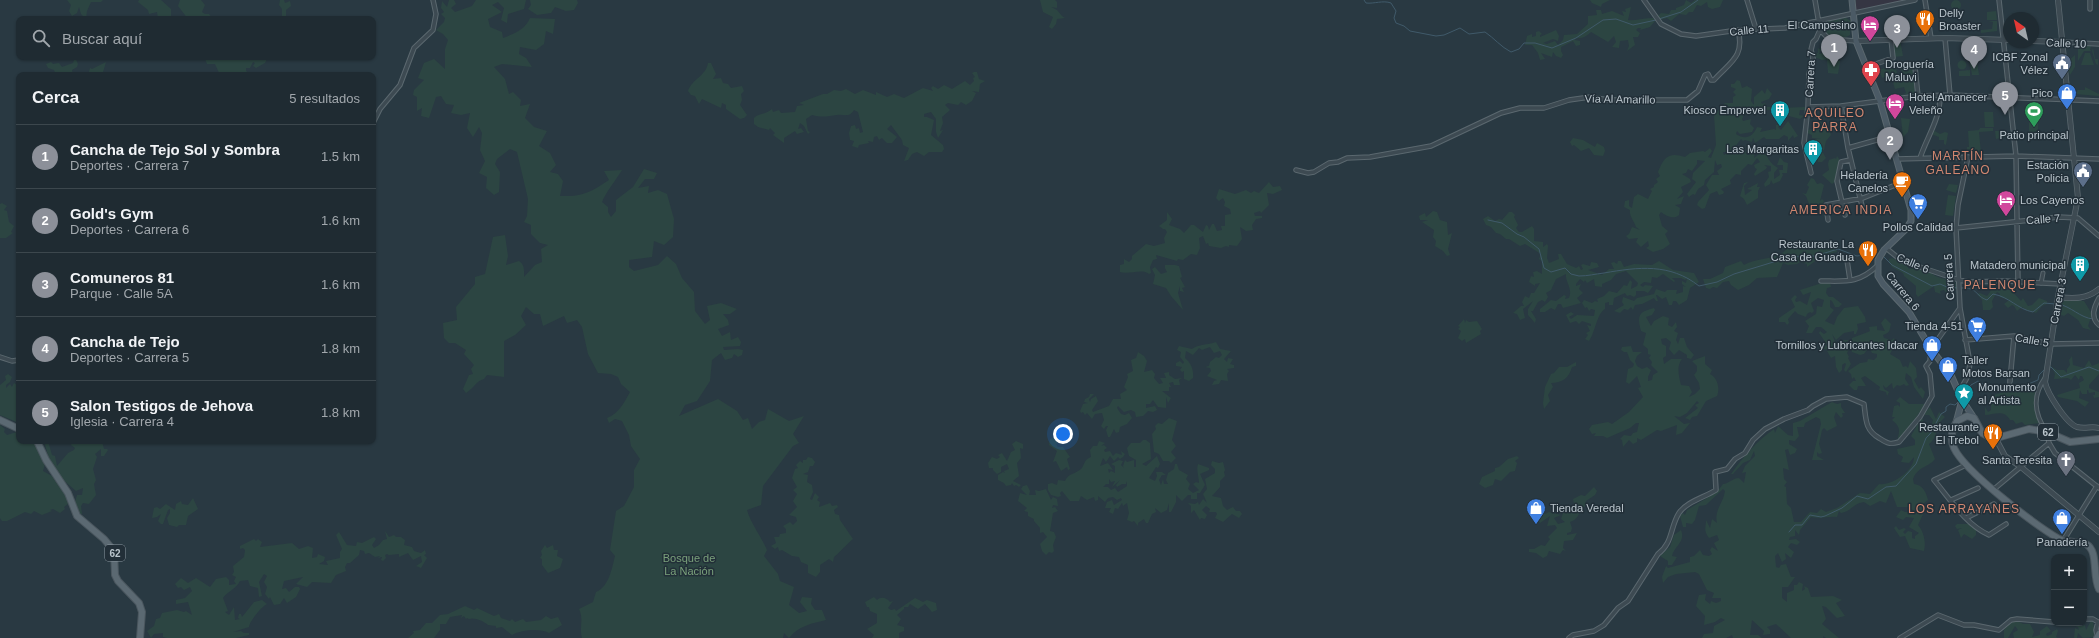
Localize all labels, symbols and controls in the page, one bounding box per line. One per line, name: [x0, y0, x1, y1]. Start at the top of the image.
place label: Delly Broaster: [1939, 7, 1981, 32]
restaurant icon: Delly Broaster: [1914, 8, 1936, 36]
north arrow: [2003, 12, 2039, 48]
hotel icon: El Campesino: [1859, 14, 1881, 42]
pin: 3: [1884, 15, 1910, 48]
search box: [16, 16, 376, 60]
place label: El Campesino: [1788, 19, 1856, 31]
street label: Calle 11: [1729, 22, 1769, 38]
icon: search: [30, 27, 52, 49]
text: Buscar aquí: [62, 30, 142, 47]
pin: 1: [1821, 34, 1847, 67]
pin: 4: [1961, 36, 1987, 69]
street label: Calle 10: [2046, 36, 2086, 50]
street label: Carrera 7: [1803, 50, 1817, 98]
place label: ICBF Zonal Vélez: [1992, 51, 2048, 76]
public building icon: ICBF Zonal Vélez: [2051, 52, 2073, 80]
place label: Droguería Maluvi: [1885, 58, 1935, 83]
pharmacy icon: Droguería Maluvi: [1860, 59, 1882, 87]
pin: 5: [1992, 82, 2018, 115]
shop icon: Pico: [2056, 82, 2078, 110]
place label: Pico: [2032, 87, 2053, 99]
text: Cerca: [32, 88, 79, 107]
text: 5 resultados: [289, 91, 360, 106]
place label: Hotel Amanecer Veleño: [1909, 91, 1988, 116]
street label: Vía Al Amarillo: [1584, 92, 1656, 106]
hotel icon: Hotel Amanecer Veleño: [1884, 92, 1906, 120]
building icon: Kiosco Emprevel: [1769, 99, 1791, 127]
sports icon: Patio principal: [2023, 100, 2045, 128]
place label: Kiosco Emprevel: [1683, 104, 1766, 116]
district label: AQUILEO PARRA: [1805, 106, 1865, 134]
pin: 2: [1877, 127, 1903, 160]
place label: Patio principal: [1999, 129, 2069, 141]
building icon: Las Margaritas: [1802, 138, 1824, 166]
text: Cancha de Tejo Sol y Sombra: [70, 141, 280, 158]
place label: Las Margaritas: [1726, 143, 1799, 155]
district label: MARTÍN GALEANO: [1925, 148, 1991, 177]
text: 1: [41, 149, 49, 164]
text: 1.5 km: [321, 149, 360, 164]
text: Deportes · Carrera 7: [70, 158, 189, 173]
place label: Estación Policia: [2027, 159, 2070, 184]
public building icon: Estación Policia: [2072, 160, 2094, 188]
place label: Heladería Canelos: [1840, 169, 1889, 194]
cafe icon: Heladería Canelos: [1891, 170, 1913, 198]
hotel icon: Los Cayenos: [1995, 189, 2017, 217]
supermarket icon: Pollos Calidad: [1907, 192, 1929, 220]
place label: Los Cayenos: [2020, 194, 2085, 206]
district label: AMERICA INDIA: [1790, 203, 1892, 217]
text: Gold's Gym: [70, 205, 154, 222]
street label: Calle 7: [2025, 212, 2061, 226]
text: 2: [41, 213, 49, 228]
text: 1.6 km: [321, 213, 360, 228]
place label: Pollos Calidad: [1883, 221, 1953, 233]
text: Deportes · Carrera 6: [70, 222, 189, 237]
place label: Restaurante La Casa de Guadua: [1771, 238, 1855, 263]
restaurant icon: Restaurante La Casa de Guadua: [1857, 239, 1879, 267]
street label: Calle 6: [1895, 251, 1931, 275]
street label: Carrera 5: [1942, 253, 1956, 301]
building icon: Matadero municipal: [2069, 254, 2091, 282]
place label: Matadero municipal: [1970, 259, 2066, 271]
text: Comuneros 81: [70, 269, 174, 286]
street label: Carrera 6: [1884, 269, 1922, 313]
text: 3: [41, 277, 49, 292]
text: 1.6 km: [321, 277, 360, 292]
street label: Carrera 3: [2048, 277, 2068, 325]
district label: PALENQUE: [1964, 278, 2036, 292]
text: Parque · Calle 5A: [70, 286, 173, 301]
supermarket icon: Tienda 4-51: [1966, 315, 1988, 343]
place label: Tienda 4-51: [1905, 320, 1963, 332]
street label: Calle 5: [2014, 331, 2050, 349]
text: Cancha de Tejo: [70, 333, 180, 350]
shop icon: Tornillos y Lubricantes Idacar: [1921, 334, 1943, 362]
place label: Tornillos y Lubricantes Idacar: [1776, 339, 1918, 351]
text: 4: [41, 341, 49, 356]
text: 1.8 km: [321, 341, 360, 356]
text: Deportes · Carrera 5: [70, 350, 189, 365]
place label: Taller Motos Barsan: [1962, 354, 2030, 379]
shop icon: Taller Motos Barsan: [1937, 355, 1959, 383]
place label: Monumento al Artista: [1978, 381, 2036, 406]
place icon: Monumento al Artista: [1953, 382, 1975, 410]
text: Salon Testigos de Jehova: [70, 397, 253, 414]
text: 5: [41, 405, 49, 420]
text: 1.8 km: [321, 405, 360, 420]
text: Iglesia · Carrera 4: [70, 414, 174, 429]
place label: Restaurante El Trebol: [1919, 421, 1979, 446]
restaurant icon: Restaurante El Trebol: [1982, 422, 2004, 450]
your location: [1053, 424, 1073, 444]
road number: 62: [2038, 424, 2058, 440]
church icon: Santa Teresita: [2055, 449, 2077, 477]
place label: Santa Teresita: [1982, 454, 2053, 466]
shop icon: Tienda Veredal: [1525, 497, 1547, 525]
place label: Tienda Veredal: [1550, 502, 1624, 514]
district label: LOS ARRAYANES: [1908, 502, 2020, 516]
shop icon: Panadería: [2051, 507, 2073, 535]
place label: Panadería: [2037, 536, 2088, 548]
road number: 62: [105, 545, 125, 561]
park label: Bosque de La Nación: [663, 552, 715, 577]
map controls: [2051, 554, 2087, 626]
button: +: [2051, 554, 2087, 590]
button: −: [2051, 590, 2087, 626]

